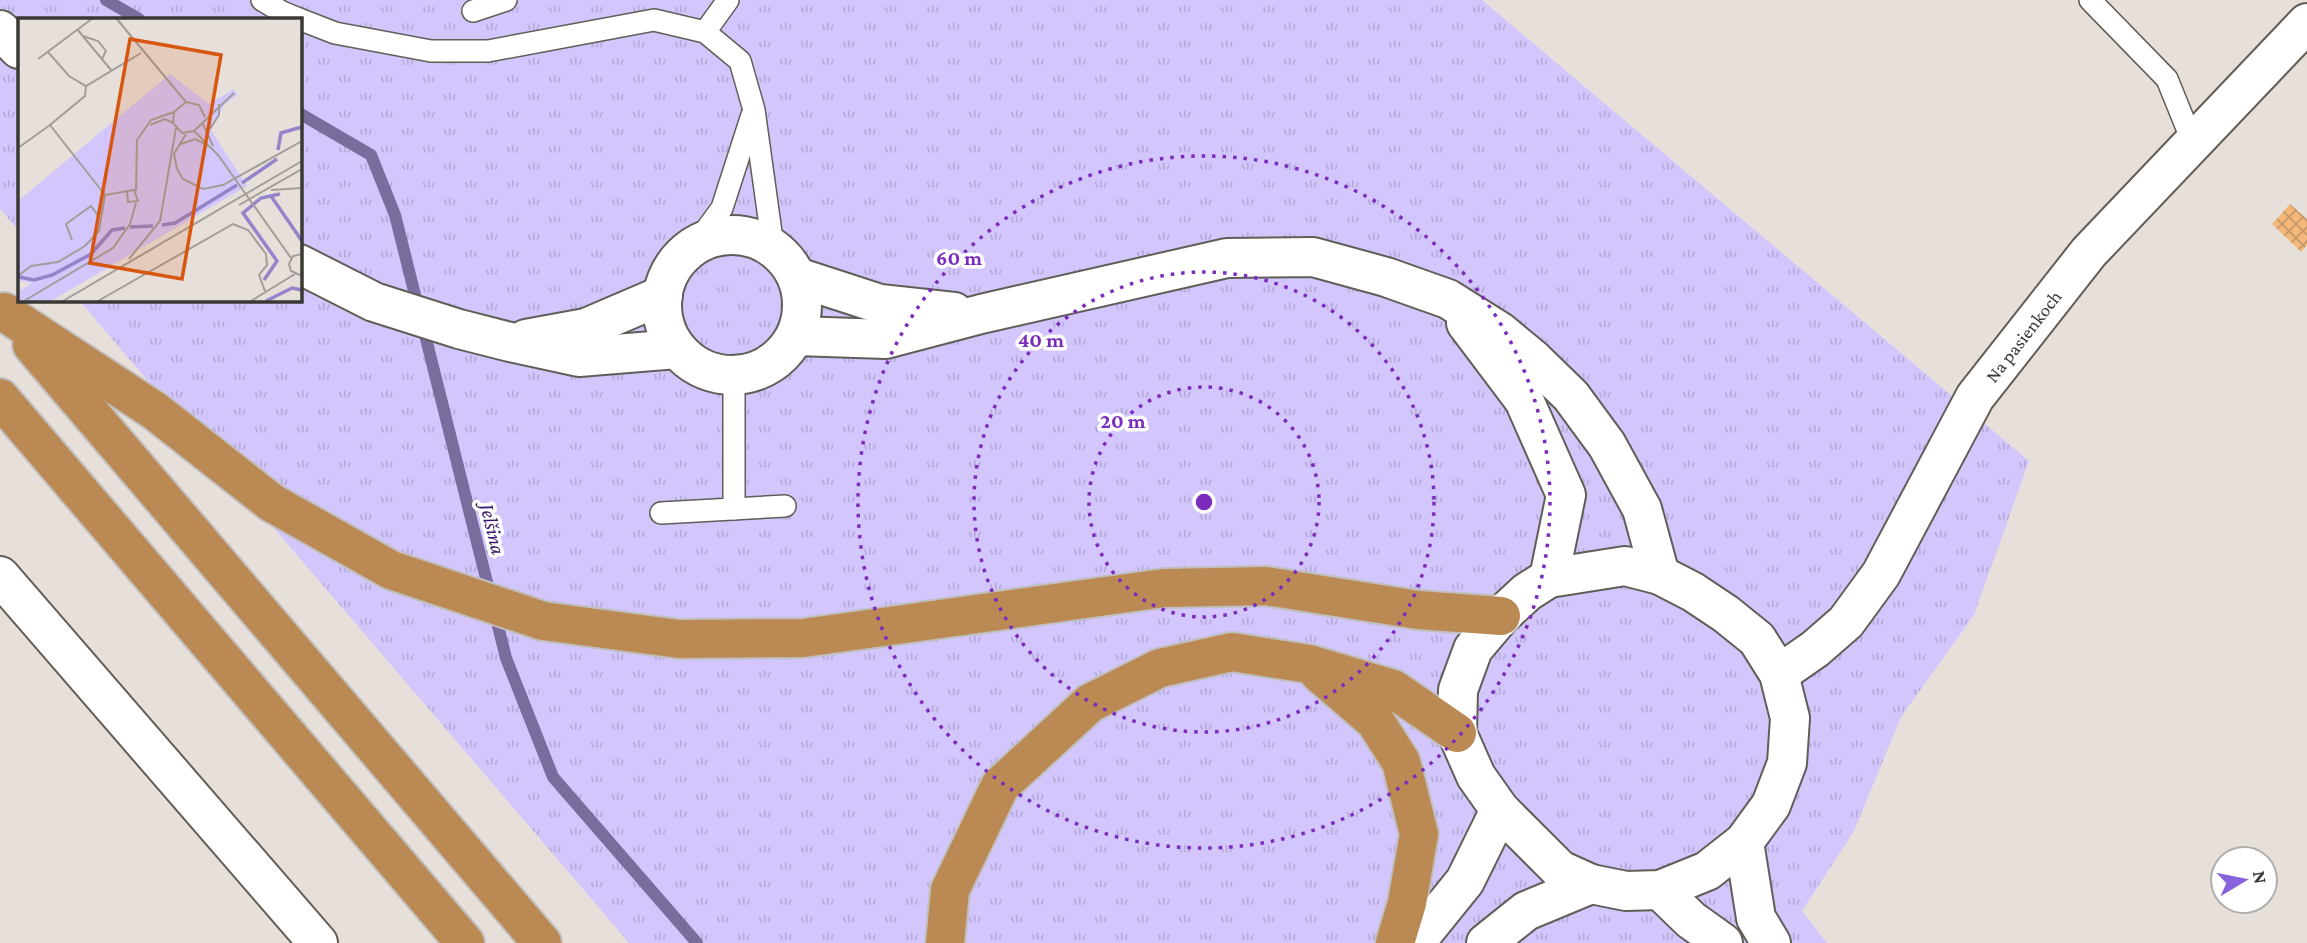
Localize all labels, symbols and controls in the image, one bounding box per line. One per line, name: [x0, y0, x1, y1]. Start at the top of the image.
inset map: [18, 18, 301, 301]
text: 60 m: [936, 246, 982, 270]
street label: Na pasienkoch: [1981, 286, 2066, 386]
text: 40 m: [1018, 328, 1064, 352]
text: 20 m: [1100, 409, 1146, 433]
centre of rings: [1192, 490, 1216, 514]
water label: Jelšina: [474, 497, 511, 557]
north arrow: [2209, 845, 2279, 915]
text: N: [2249, 869, 2272, 885]

